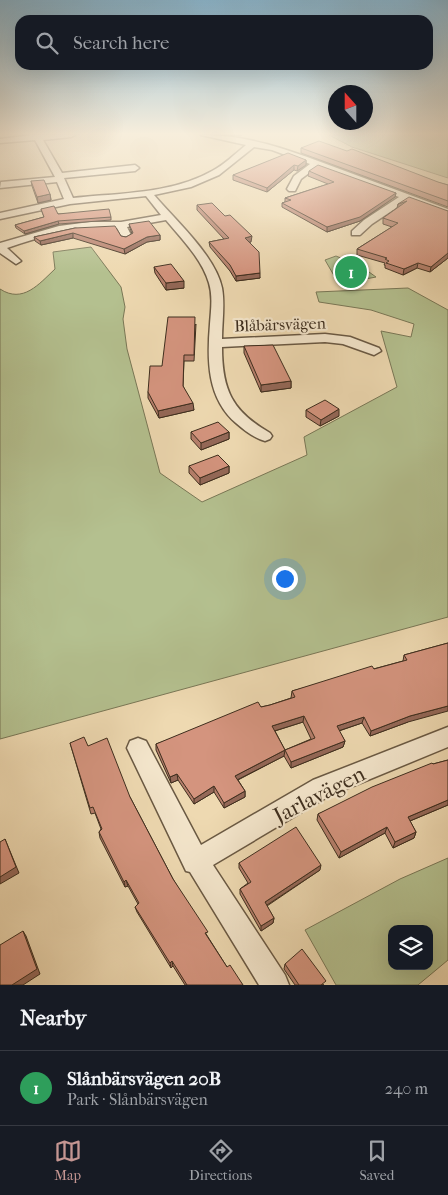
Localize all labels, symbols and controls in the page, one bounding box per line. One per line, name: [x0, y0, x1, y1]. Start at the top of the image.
search box: [15, 15, 433, 70]
icon: search: [33, 29, 61, 57]
text: Search here: [73, 32, 169, 54]
north arrow: [328, 85, 373, 130]
pin: 1: [335, 253, 367, 291]
street label: Blåbärsvägen: [234, 313, 327, 336]
your location: [272, 566, 298, 592]
street label: Jarlavägen: [267, 761, 370, 830]
map controls: [388, 925, 433, 970]
button: layers: [388, 925, 433, 970]
text: Nearby: [20, 1006, 86, 1030]
text: Slånbärsvägen 20B: [67, 1068, 221, 1090]
text: 1: [33, 1079, 39, 1098]
text: 240 m: [385, 1079, 428, 1098]
text: Park · Slånbärsvägen: [67, 1090, 208, 1109]
tab: Map: [54, 1137, 82, 1184]
tab: Directions: [189, 1137, 252, 1184]
tab: Saved: [360, 1137, 394, 1184]

